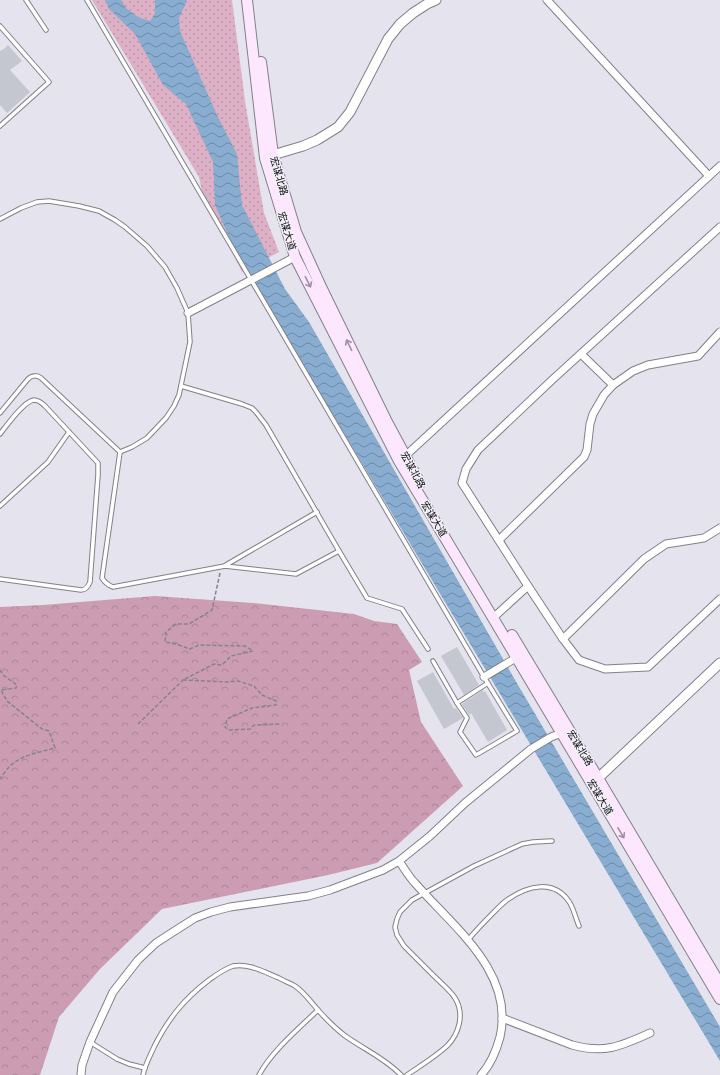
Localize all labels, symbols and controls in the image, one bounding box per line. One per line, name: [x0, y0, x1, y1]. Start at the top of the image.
street label: 宏谋北路: [267, 155, 291, 197]
street label: 宏谋大道: [275, 210, 299, 252]
one-way arrow: [305, 276, 312, 288]
one-way arrow: [345, 339, 352, 351]
street label: 宏谋北路: [398, 449, 428, 491]
street label: 宏谋大道: [418, 499, 450, 539]
street label: 宏谋北路: [564, 728, 596, 768]
street label: 宏谋大道: [584, 777, 616, 817]
one-way arrow: [618, 827, 626, 839]

